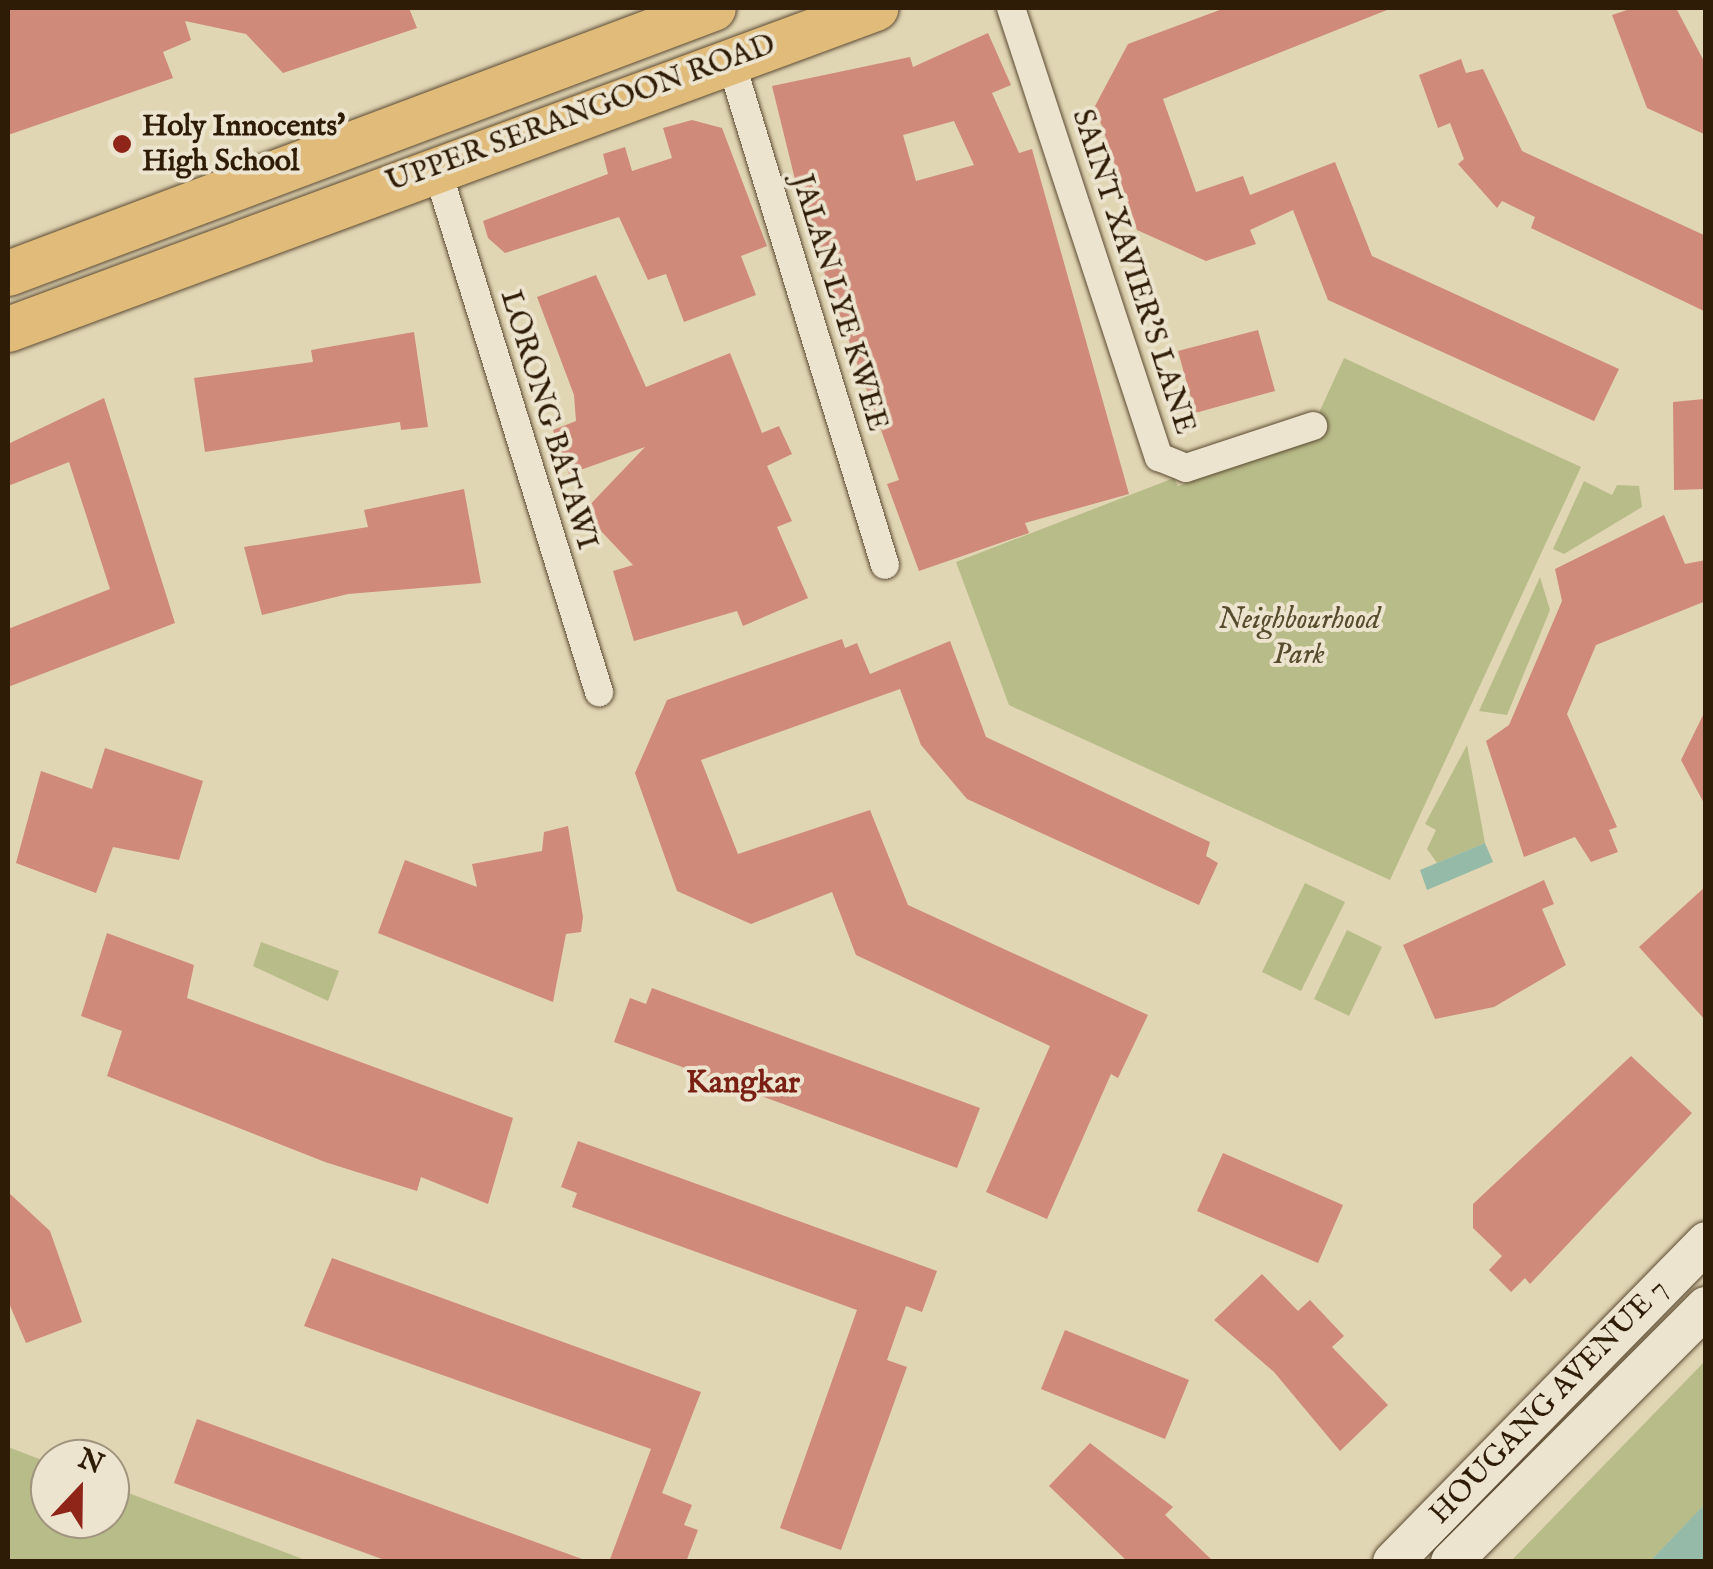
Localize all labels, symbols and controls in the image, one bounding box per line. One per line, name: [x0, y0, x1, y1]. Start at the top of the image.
street label: UPPER SERANGOON ROAD: [382, 27, 780, 201]
street label: SAINT XAVIER'S LANE: [1063, 105, 1203, 439]
place label: Holy Innocents' High School: [142, 109, 345, 180]
marker: Holy Innocents' High School: [111, 133, 133, 155]
street label: JALAN LYE KWEE: [783, 170, 895, 436]
street label: LORONG BATAWI: [491, 286, 605, 554]
park label: Neighbourhood Park: [1218, 602, 1380, 672]
district label: Kangkar: [686, 1065, 800, 1103]
street label: HOUGANG AVENUE 7: [1422, 1272, 1676, 1532]
north arrow: [30, 1439, 130, 1539]
text: N: [73, 1442, 108, 1483]

